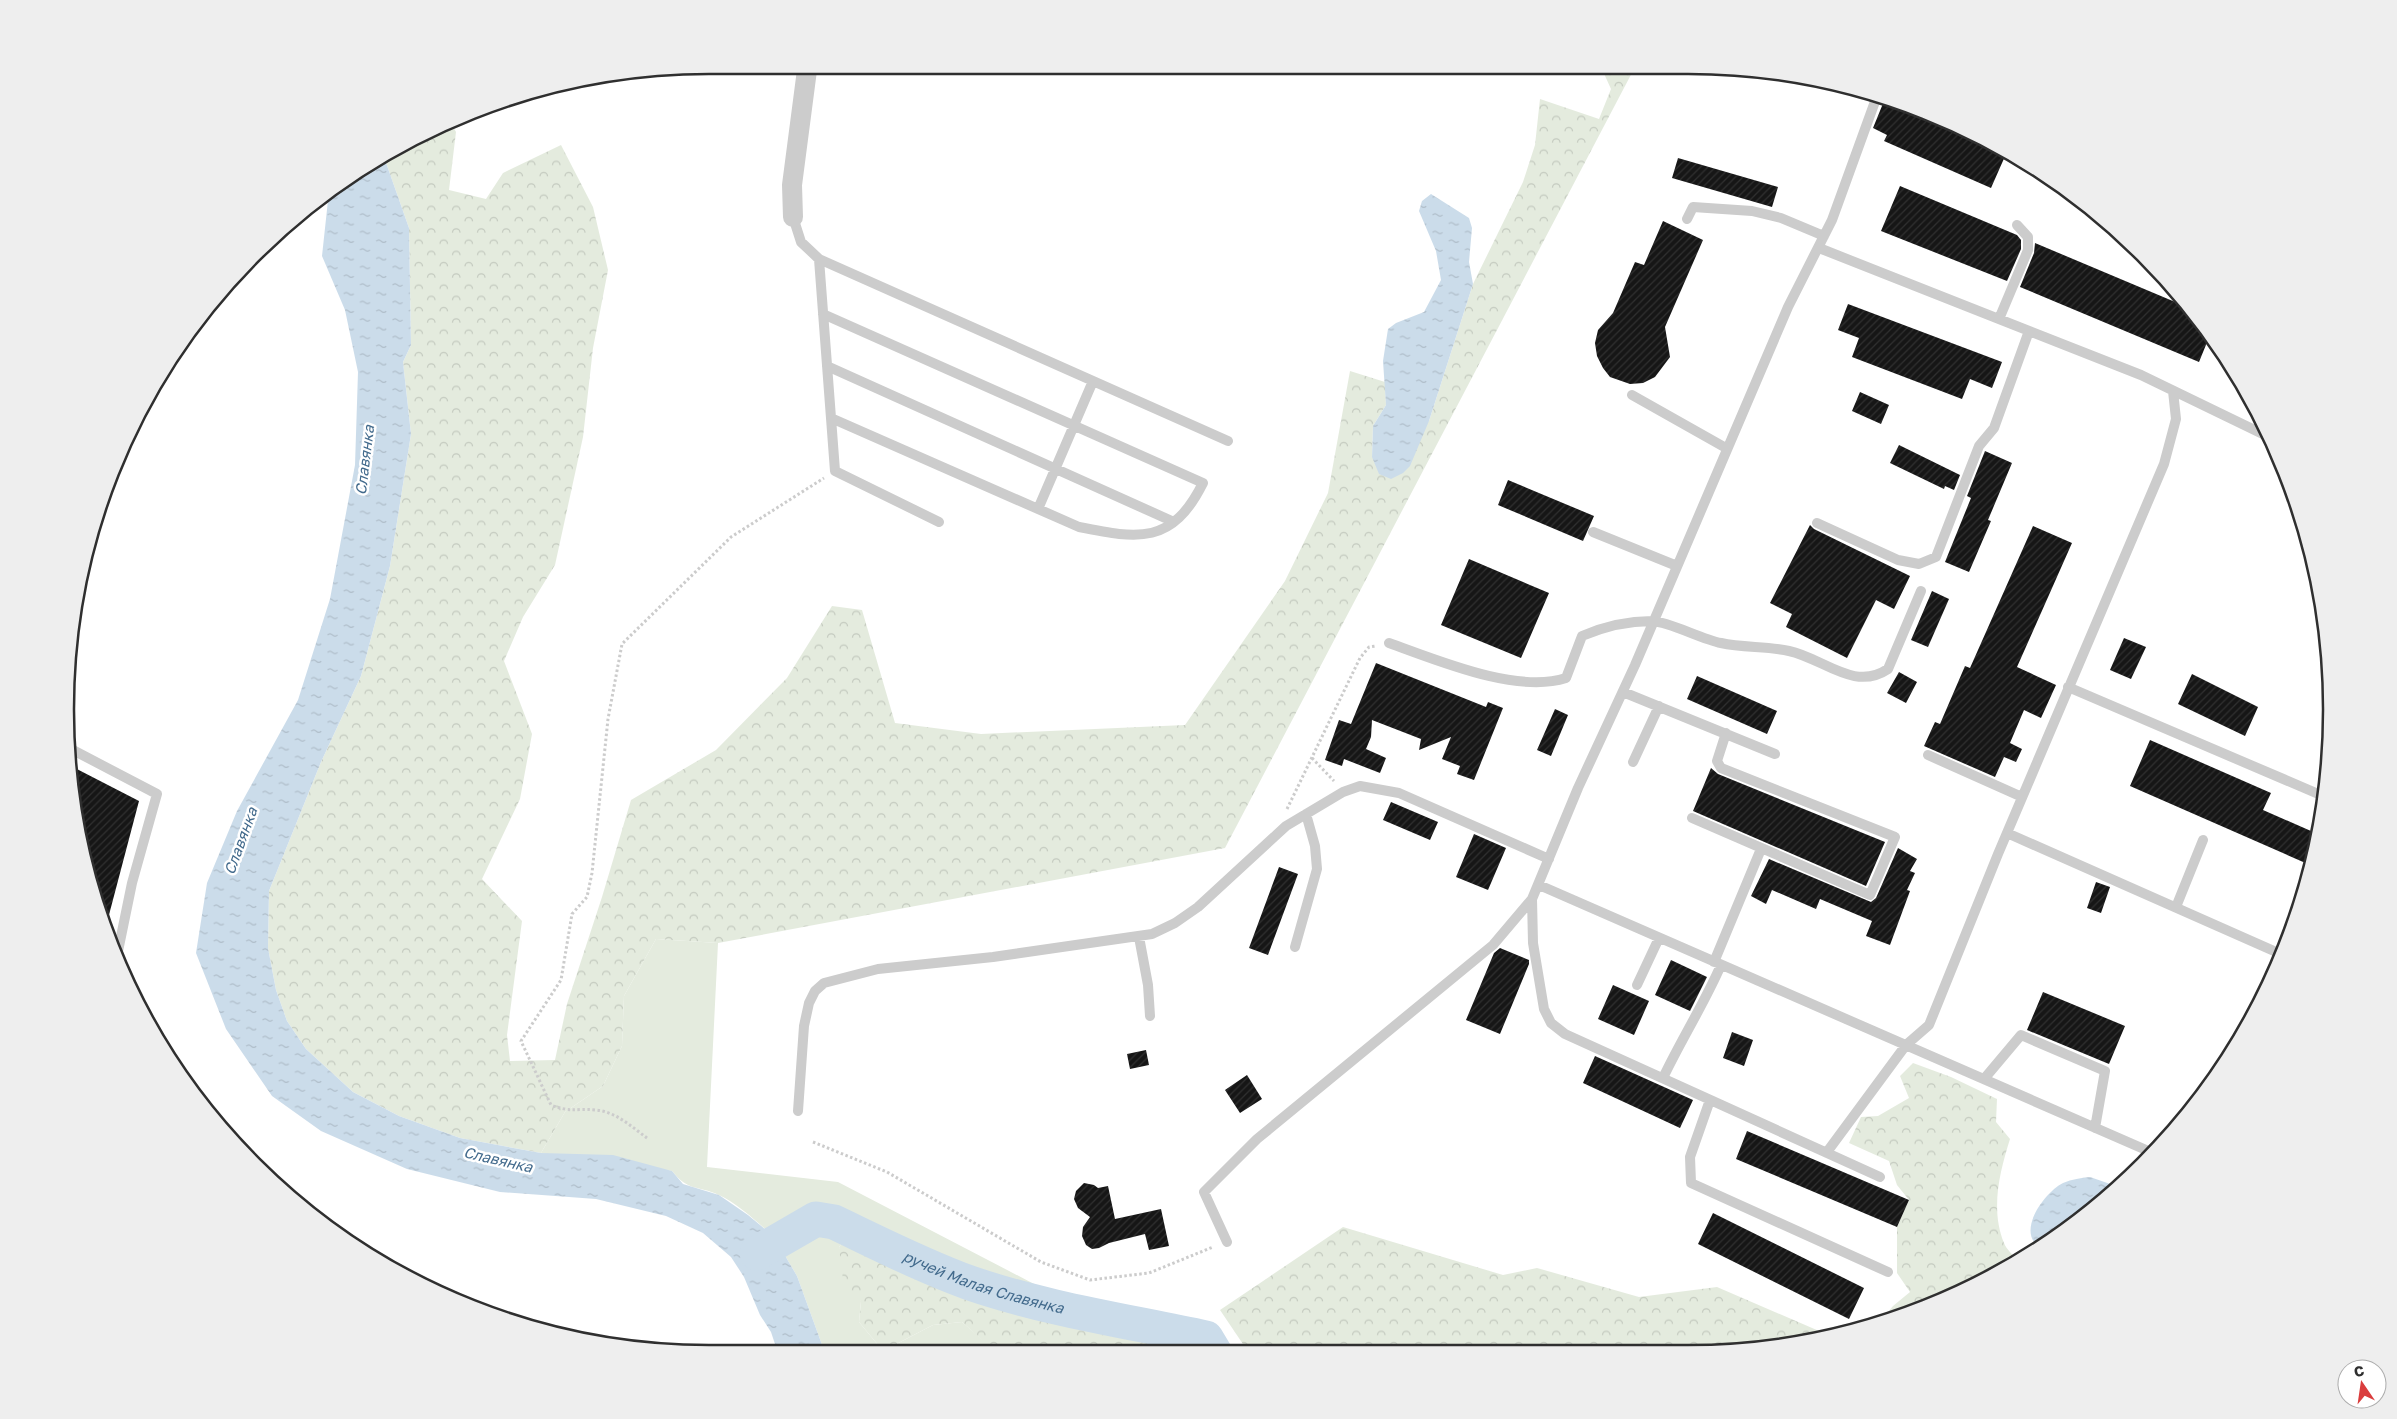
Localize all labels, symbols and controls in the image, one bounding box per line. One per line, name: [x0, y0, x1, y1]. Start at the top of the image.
water label: Славянка: [351, 423, 377, 496]
water label: Славянка: [220, 804, 261, 877]
water label: Славянка: [462, 1142, 535, 1176]
water label: ручей Малая Славянка: [900, 1246, 1066, 1317]
north arrow: [2337, 1359, 2387, 1409]
text: С: [2352, 1361, 2366, 1380]

